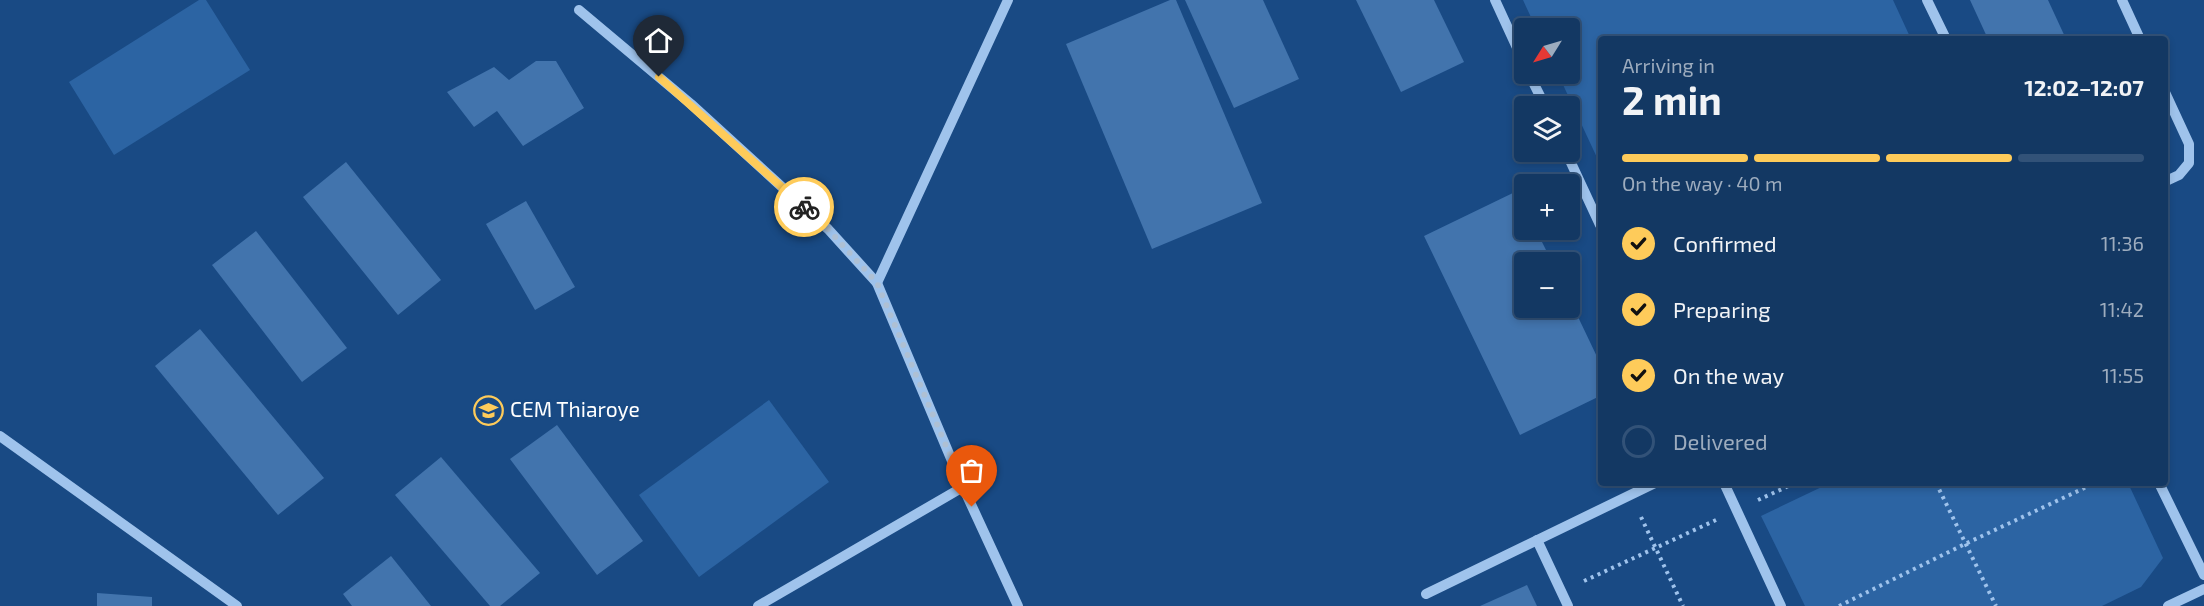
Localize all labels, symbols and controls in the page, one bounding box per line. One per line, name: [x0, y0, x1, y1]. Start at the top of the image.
pin: [633, 15, 684, 77]
north arrow: [1514, 18, 1580, 84]
map controls: [1514, 18, 1580, 318]
icon: home: [642, 24, 675, 57]
text: Arriving in: [1622, 53, 1715, 77]
text: 12:02–12:07: [2024, 74, 2144, 100]
text: 2 min: [1622, 76, 1722, 123]
button: layers: [1514, 96, 1580, 162]
text: On the way · 40 m: [1622, 171, 1783, 195]
button: +: [1514, 174, 1580, 240]
courier: [774, 177, 834, 237]
icon: bike: [788, 191, 821, 224]
icon: check: [1622, 227, 1655, 260]
text: Confirmed: [1673, 230, 1777, 256]
text: 11:36: [2101, 231, 2144, 255]
button: −: [1514, 252, 1580, 318]
icon: check: [1622, 293, 1655, 326]
text: Preparing: [1673, 296, 1771, 322]
text: 11:42: [2100, 297, 2144, 321]
icon: check: [1622, 359, 1655, 392]
text: On the way: [1673, 362, 1784, 388]
text: 11:55: [2102, 363, 2144, 387]
school or university icon: CEM Thiaroye: [473, 394, 505, 426]
place label: CEM Thiaroye: [510, 396, 640, 421]
text: Delivered: [1673, 428, 1768, 454]
pin: [946, 445, 997, 507]
icon: bag: [955, 454, 988, 487]

